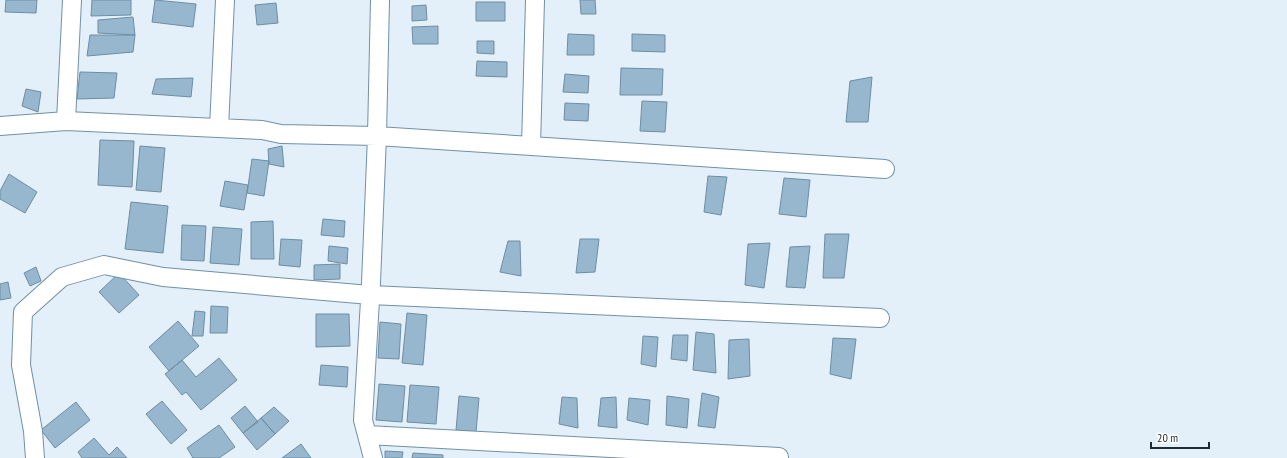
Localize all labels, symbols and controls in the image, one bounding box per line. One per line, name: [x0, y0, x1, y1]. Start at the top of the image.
scale bar: [1151, 424, 1209, 450]
text: 20 m: [1157, 430, 1178, 445]

